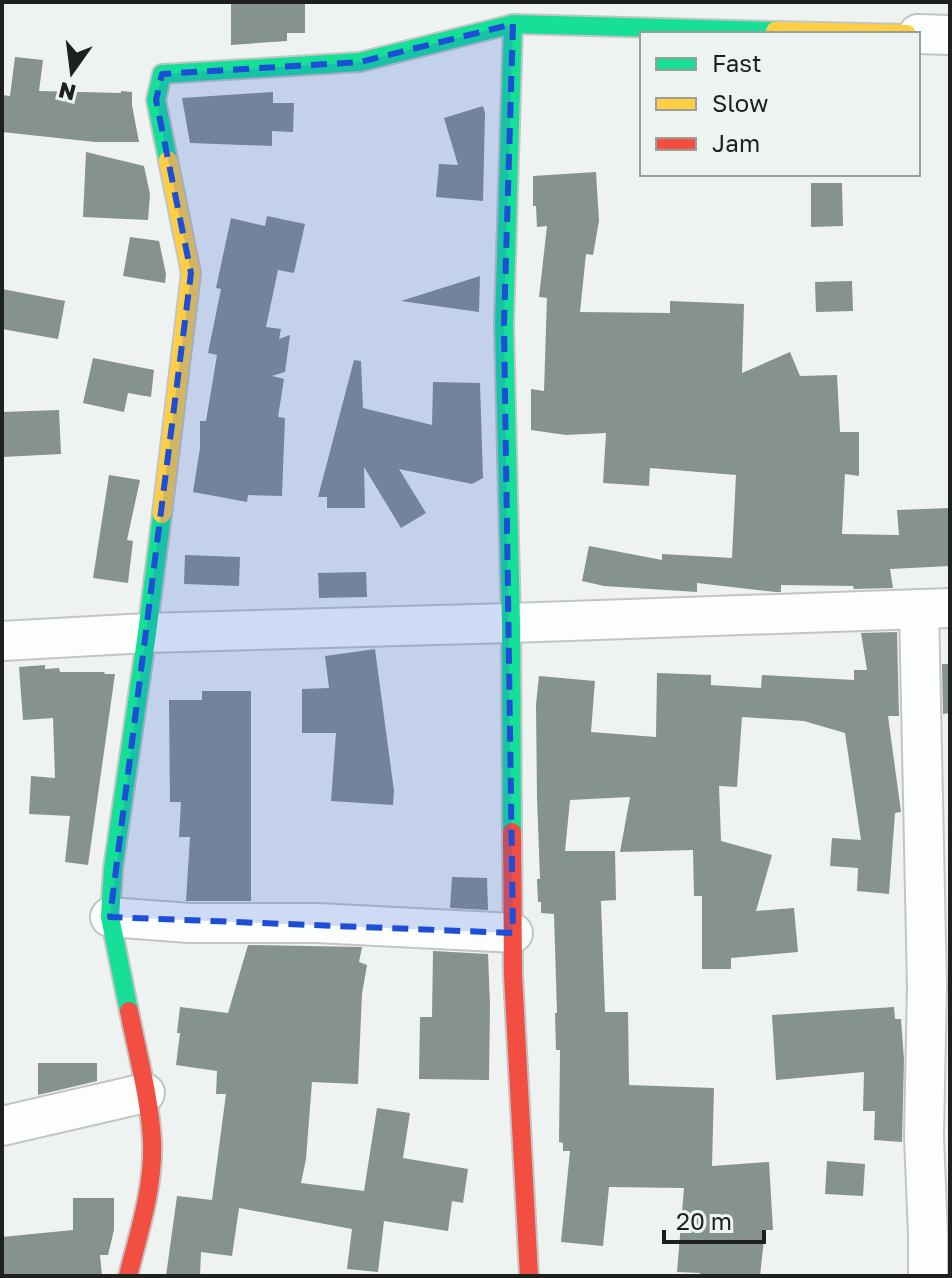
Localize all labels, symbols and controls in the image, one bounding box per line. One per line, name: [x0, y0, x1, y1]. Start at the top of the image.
north arrow: [32, 32, 112, 112]
legend: [640, 32, 920, 176]
text: Fast: [712, 48, 762, 77]
text: N: [56, 77, 78, 107]
text: Slow: [712, 88, 768, 117]
text: Jam: [712, 128, 760, 157]
scale bar: [664, 1194, 764, 1244]
text: 20 m: [676, 1206, 732, 1235]

